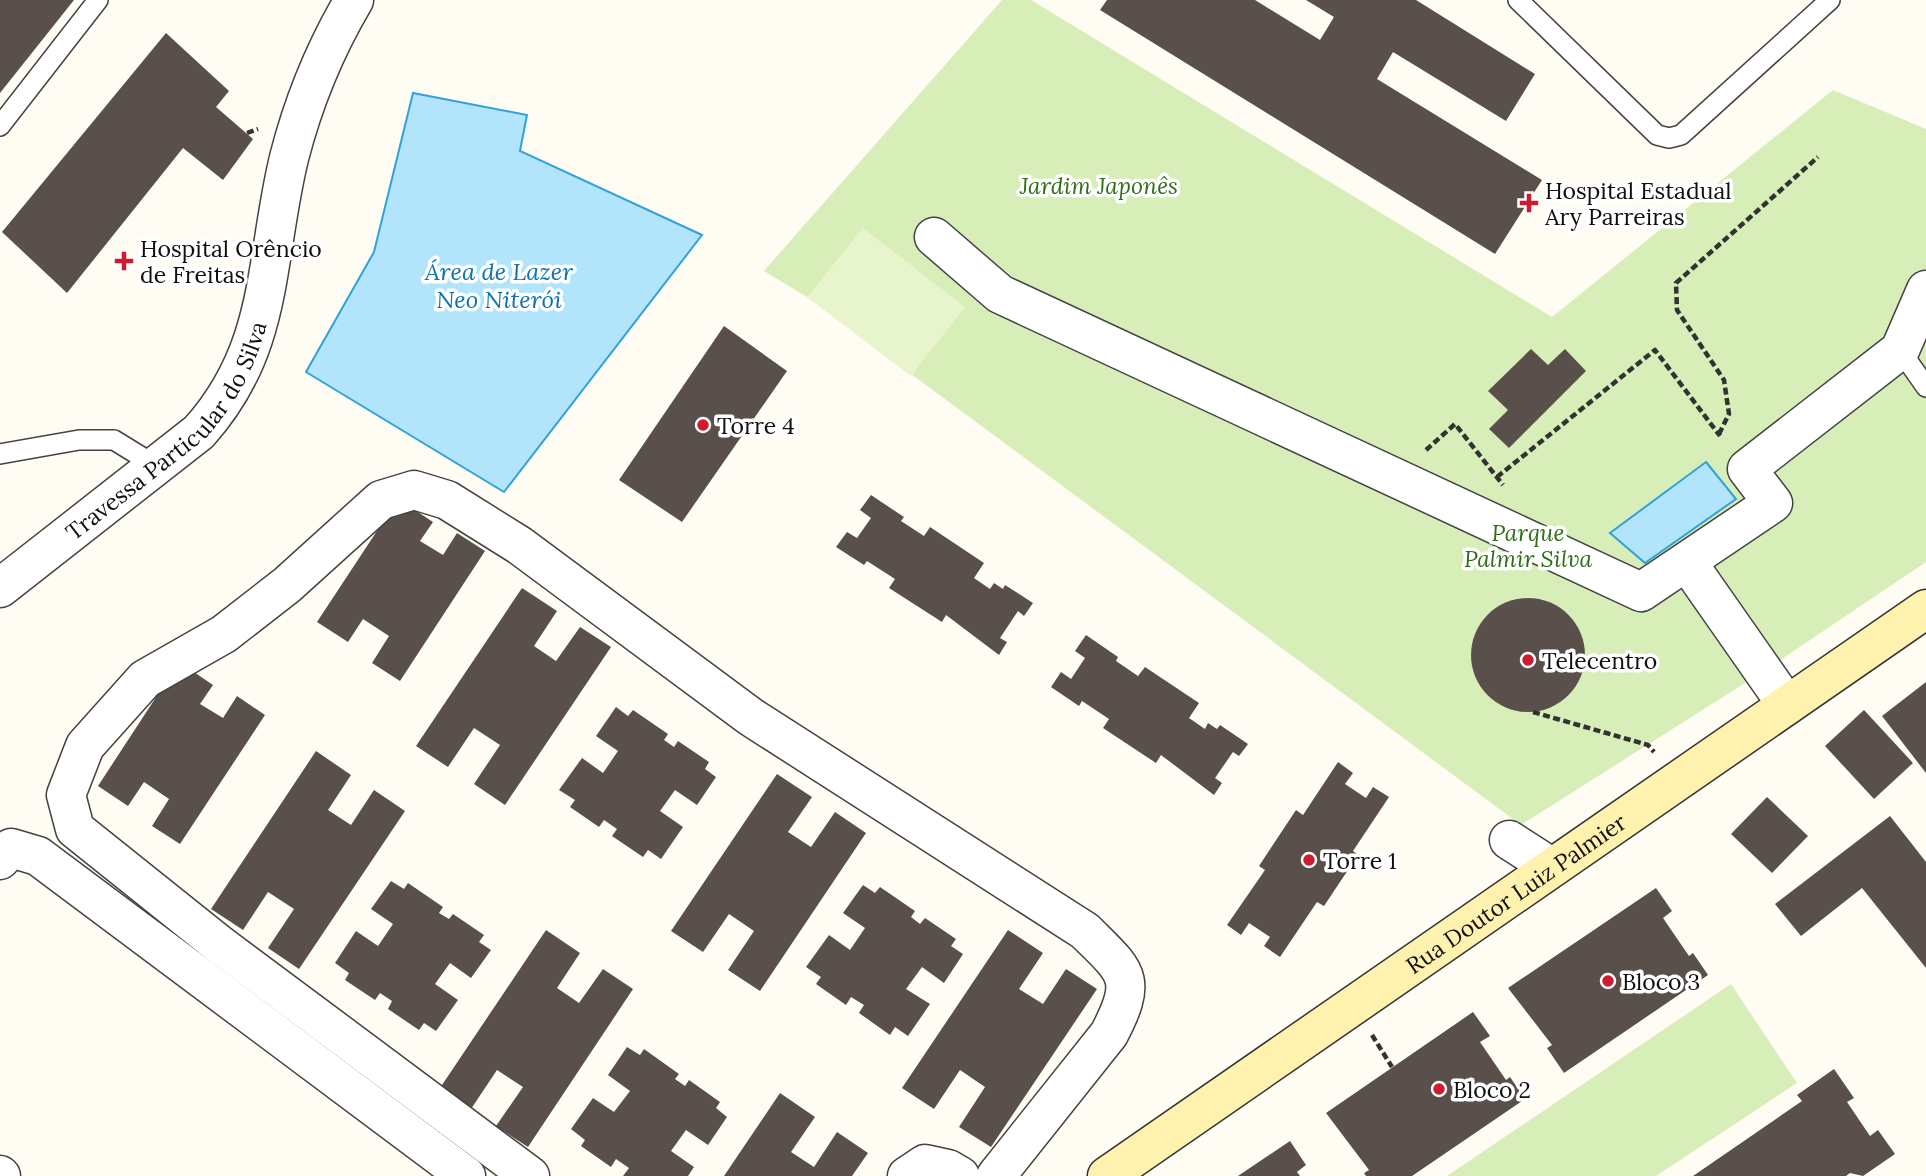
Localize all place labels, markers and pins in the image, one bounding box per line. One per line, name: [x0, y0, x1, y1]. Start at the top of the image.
place label: Hospital Estadual Ary Parreiras: [1544, 176, 1732, 231]
marker: Hospital Estadual Ary Parreiras: [1519, 193, 1539, 213]
place label: Hospital Orêncio de Freitas: [140, 234, 322, 289]
marker: Hospital Orêncio de Freitas: [114, 251, 134, 271]
place label: Torre 4: [717, 411, 795, 440]
marker: Torre 4: [695, 417, 711, 433]
place label: Telecentro: [1542, 646, 1657, 675]
marker: Telecentro: [1520, 652, 1536, 668]
place label: Torre 1: [1323, 846, 1397, 875]
marker: Torre 1: [1301, 852, 1317, 868]
place label: Bloco 3: [1622, 967, 1700, 996]
marker: Bloco 3: [1600, 973, 1616, 989]
place label: Bloco 2: [1453, 1075, 1531, 1104]
marker: Bloco 2: [1431, 1081, 1447, 1097]

